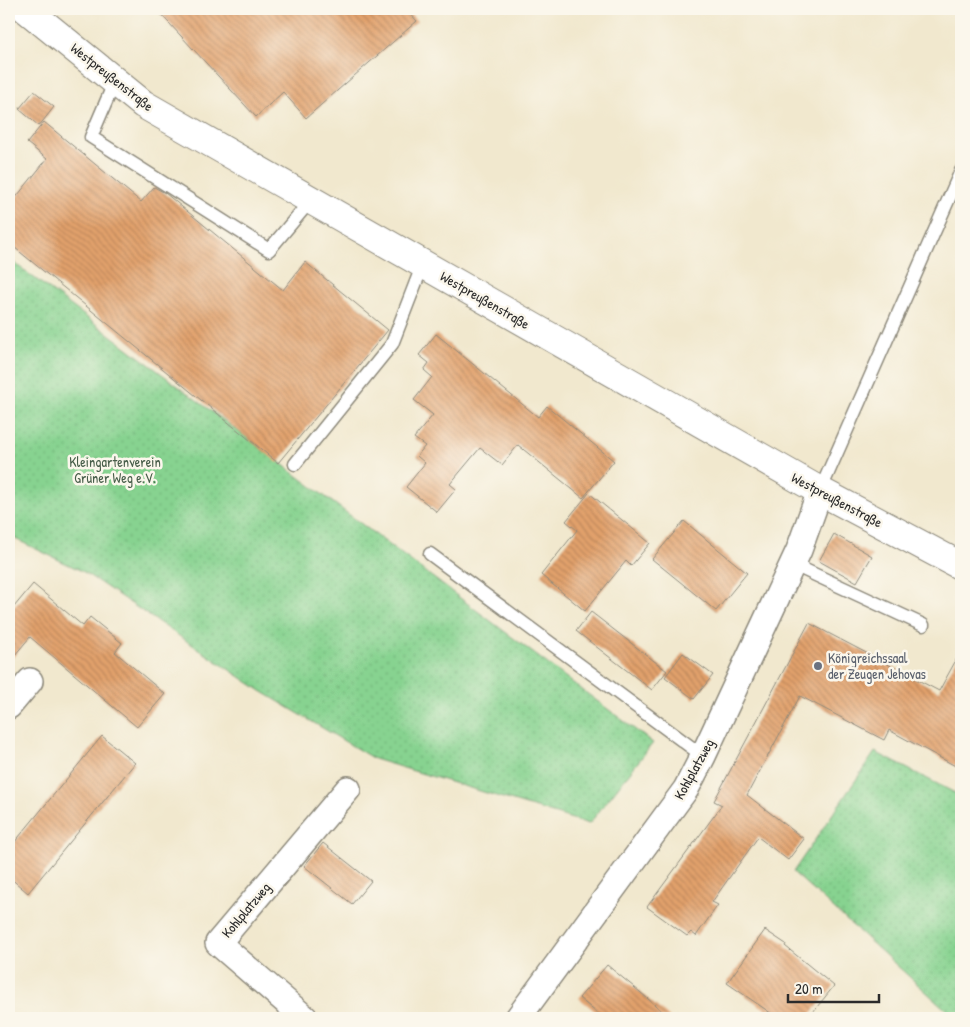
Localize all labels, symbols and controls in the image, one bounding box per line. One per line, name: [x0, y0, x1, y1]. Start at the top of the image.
street label: Westpreußenstraße: [66, 38, 158, 116]
street label: Westpreußenstraße: [437, 266, 534, 334]
park label: Kleingartenverein Grüner Weg e.V.: [69, 452, 161, 488]
street label: Westpreußenstraße: [788, 468, 886, 533]
place label: Königreichssaal der Zeugen Jehovas: [828, 648, 926, 684]
marker: Königreichssaal der Zeugen Jehovas: [812, 660, 824, 672]
street label: Kohlplatzweg: [669, 735, 719, 803]
street label: Kohlplatzweg: [217, 878, 275, 942]
scale bar: [788, 972, 879, 1004]
text: 20 m: [795, 978, 822, 999]

